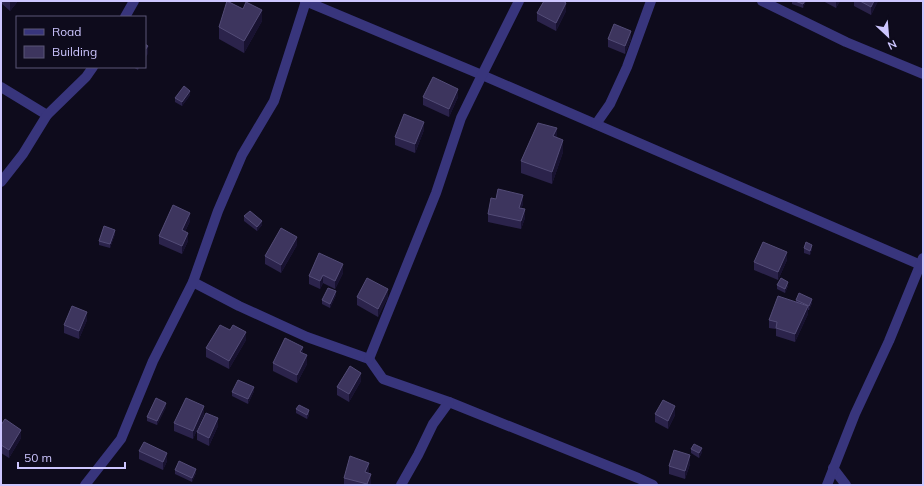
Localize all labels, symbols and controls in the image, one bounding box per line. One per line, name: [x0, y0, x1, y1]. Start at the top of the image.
legend: [16, 16, 146, 68]
north arrow: [868, 16, 908, 56]
text: Road: [52, 24, 81, 39]
text: N: [886, 37, 899, 53]
text: Building: [52, 44, 97, 59]
scale bar: [18, 444, 125, 470]
text: 50 m: [24, 450, 52, 465]

